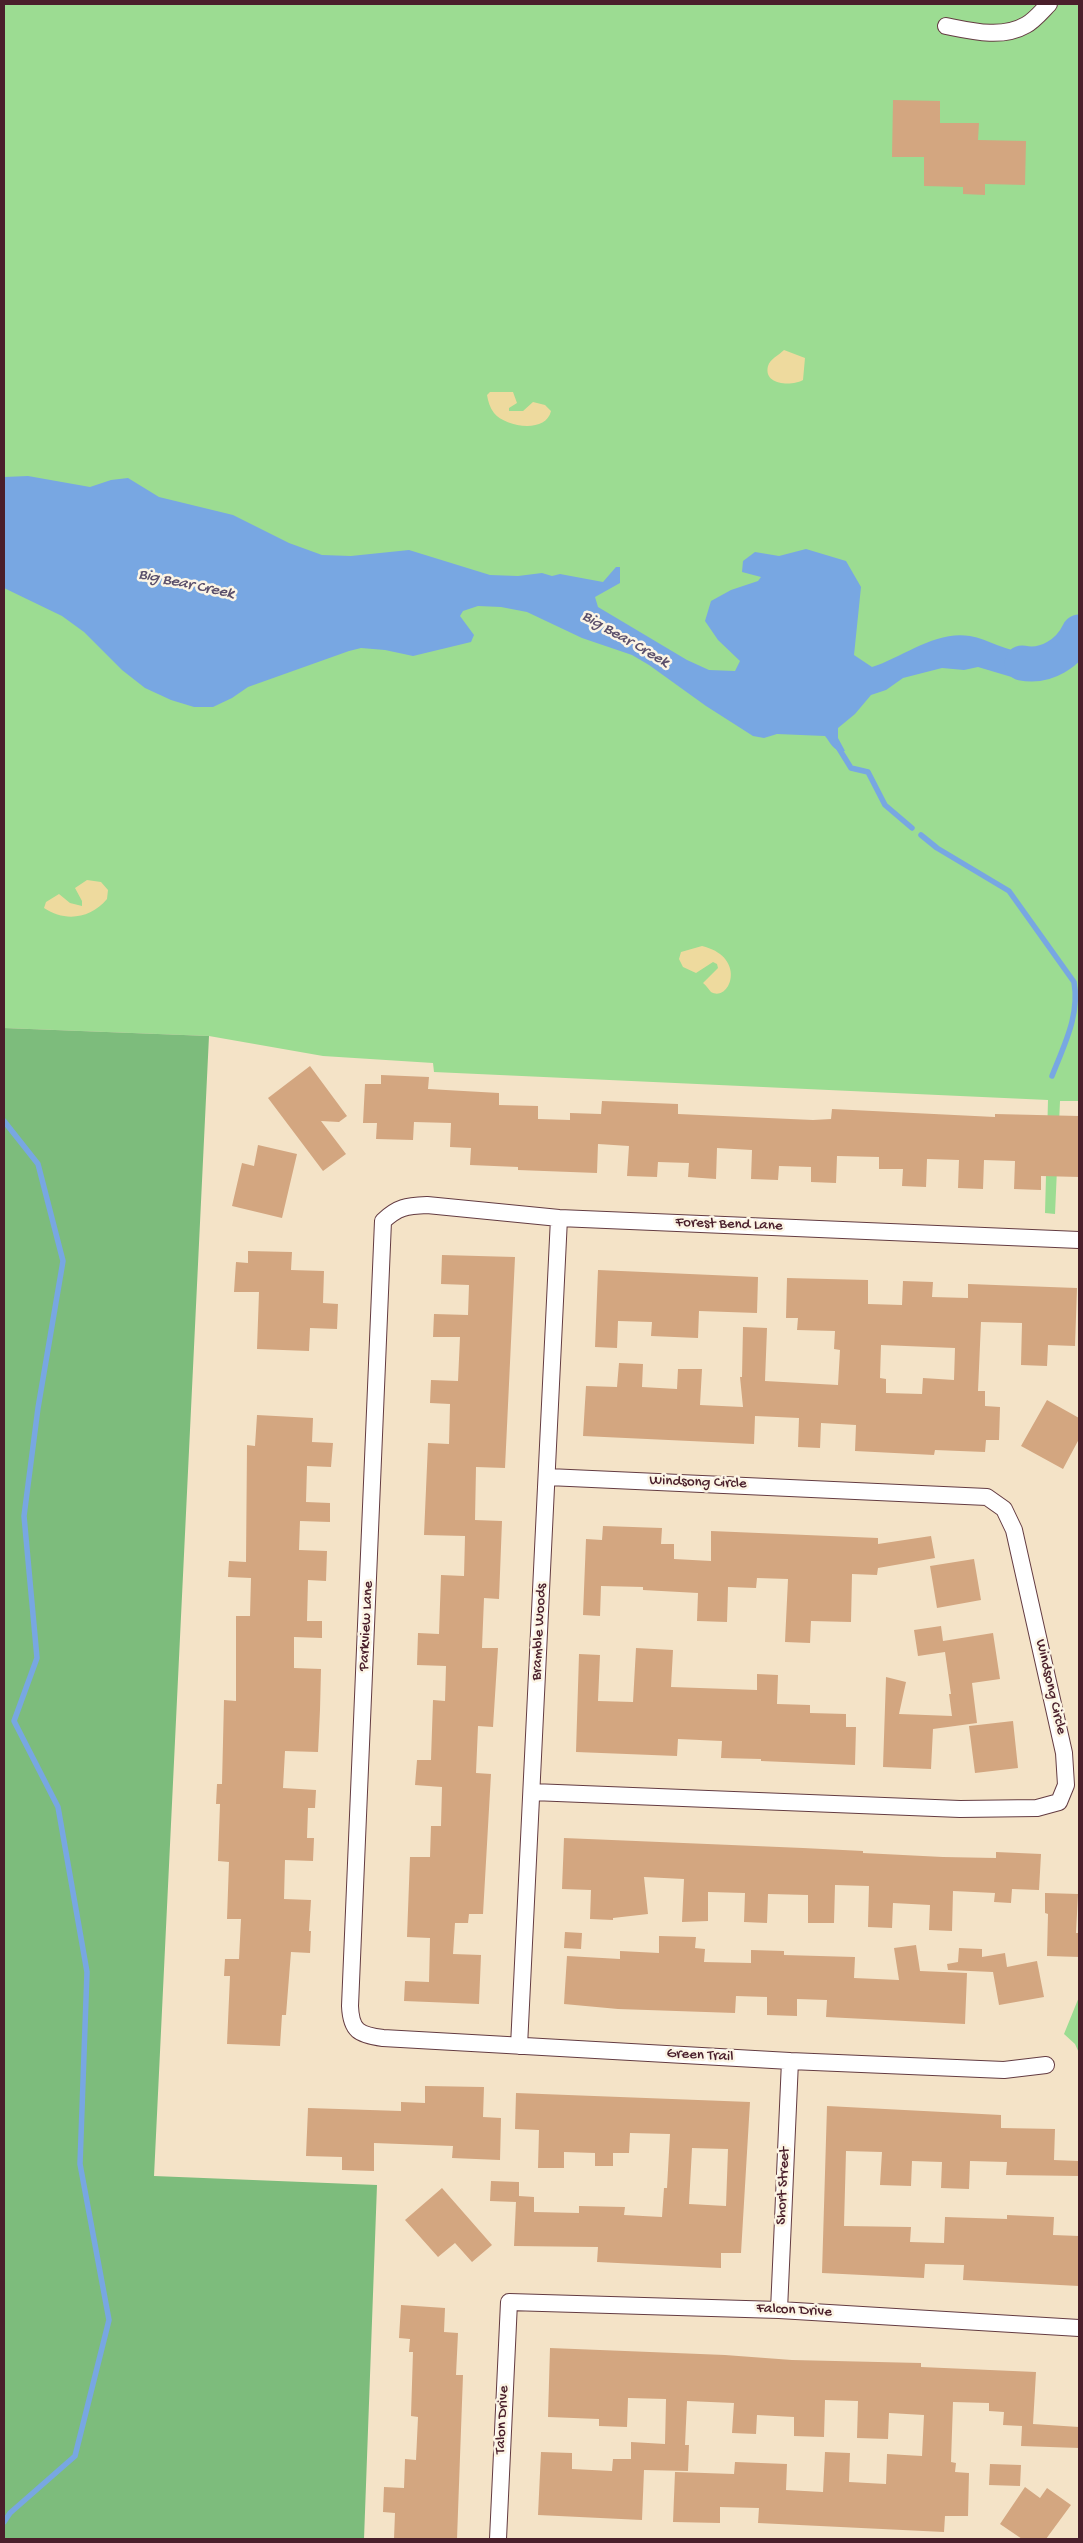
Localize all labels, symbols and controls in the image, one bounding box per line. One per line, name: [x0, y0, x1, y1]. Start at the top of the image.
water label: Big Bear Creek: [136, 565, 236, 605]
water label: Big Bear Creek: [578, 607, 672, 673]
street label: Forest Bend Lane: [675, 1214, 783, 1236]
street label: Windsong Circle: [649, 1472, 747, 1494]
street label: Parkview Lane: [356, 1581, 378, 1671]
street label: Bramble Woods: [528, 1583, 552, 1681]
street label: Windsong Circle: [1030, 1638, 1070, 1736]
street label: Green Trail: [666, 2045, 734, 2067]
street label: Short Street: [773, 2147, 795, 2225]
street label: Falcon Drive: [756, 2300, 832, 2322]
street label: Talon Drive: [492, 2385, 514, 2455]

